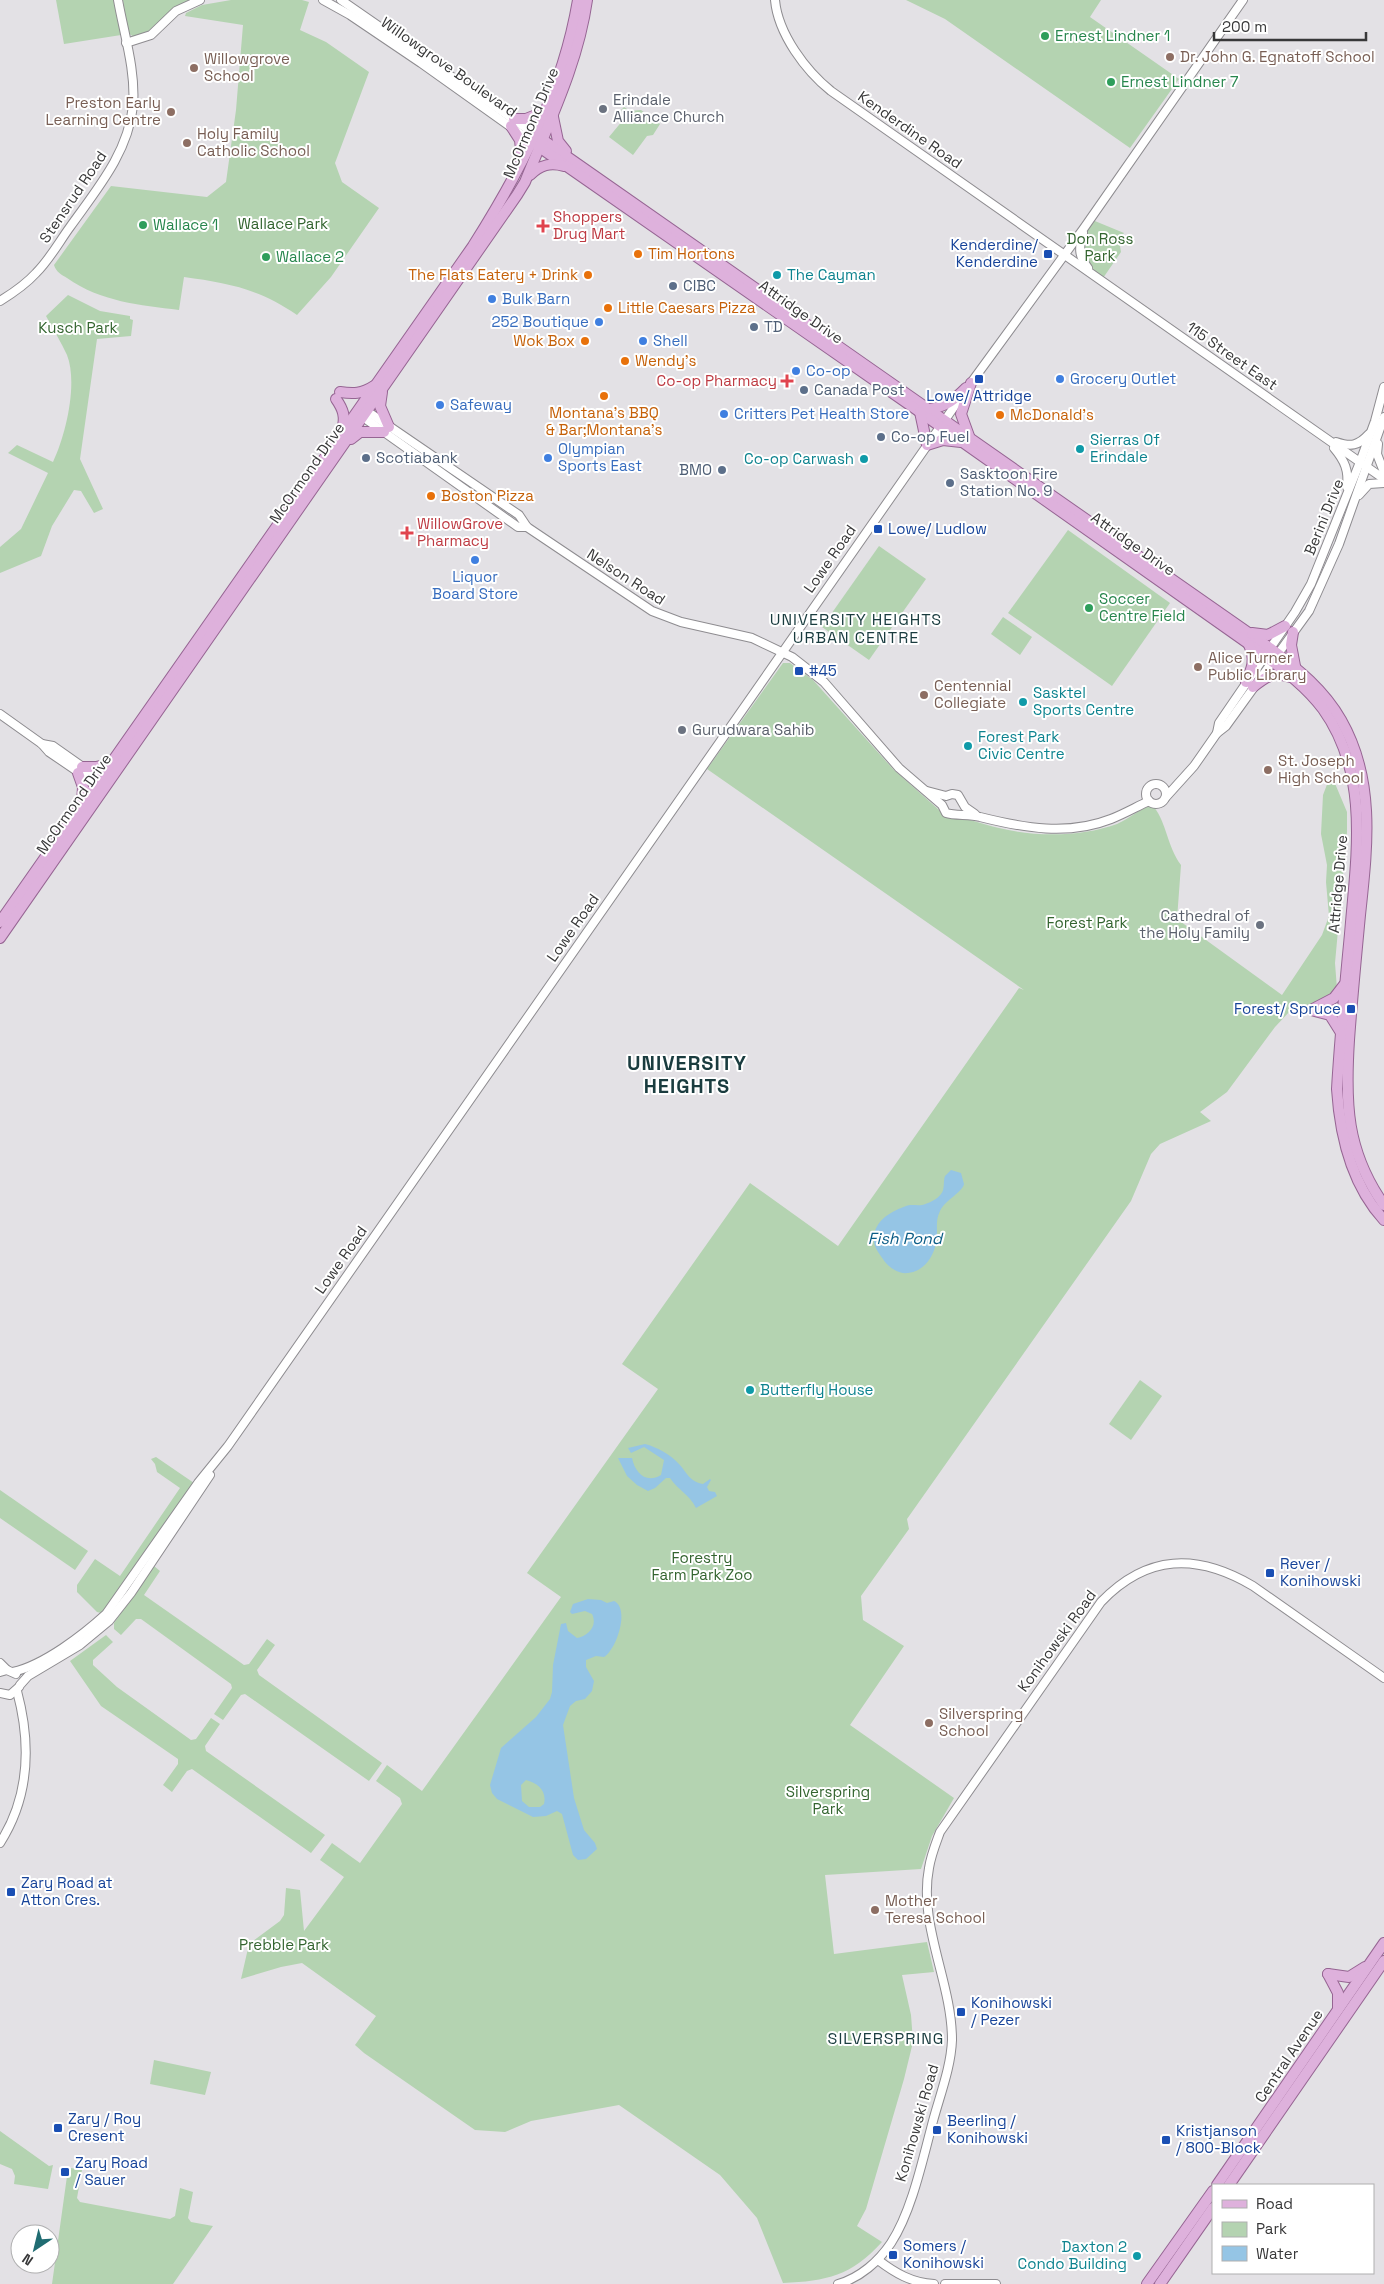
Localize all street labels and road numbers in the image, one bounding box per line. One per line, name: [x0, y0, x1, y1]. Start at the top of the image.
street label: Willowgrove Boulevard: [378, 12, 521, 121]
street label: McOrmond Drive: [499, 64, 562, 181]
street label: Kenderdine Road: [854, 87, 966, 173]
street label: Stensrud Road: [35, 147, 110, 246]
street label: Attridge Drive: [756, 276, 847, 348]
street label: 115 Street East: [1183, 317, 1282, 394]
street label: McOrmond Drive: [265, 419, 348, 527]
street label: Berini Drive: [1300, 476, 1348, 558]
street label: Attridge Drive: [1088, 508, 1179, 580]
street label: Lowe Road: [799, 521, 860, 596]
street label: Nelson Road: [584, 544, 669, 609]
street label: McOrmond Drive: [32, 750, 115, 858]
street label: Attridge Drive: [1324, 834, 1351, 934]
street label: Lowe Road: [542, 890, 603, 965]
street label: Lowe Road: [310, 1222, 371, 1297]
street label: Konihowski Road: [1013, 1586, 1100, 1695]
street label: Central Avenue: [1250, 2005, 1327, 2106]
street label: Konihowski Road: [891, 2062, 942, 2184]

